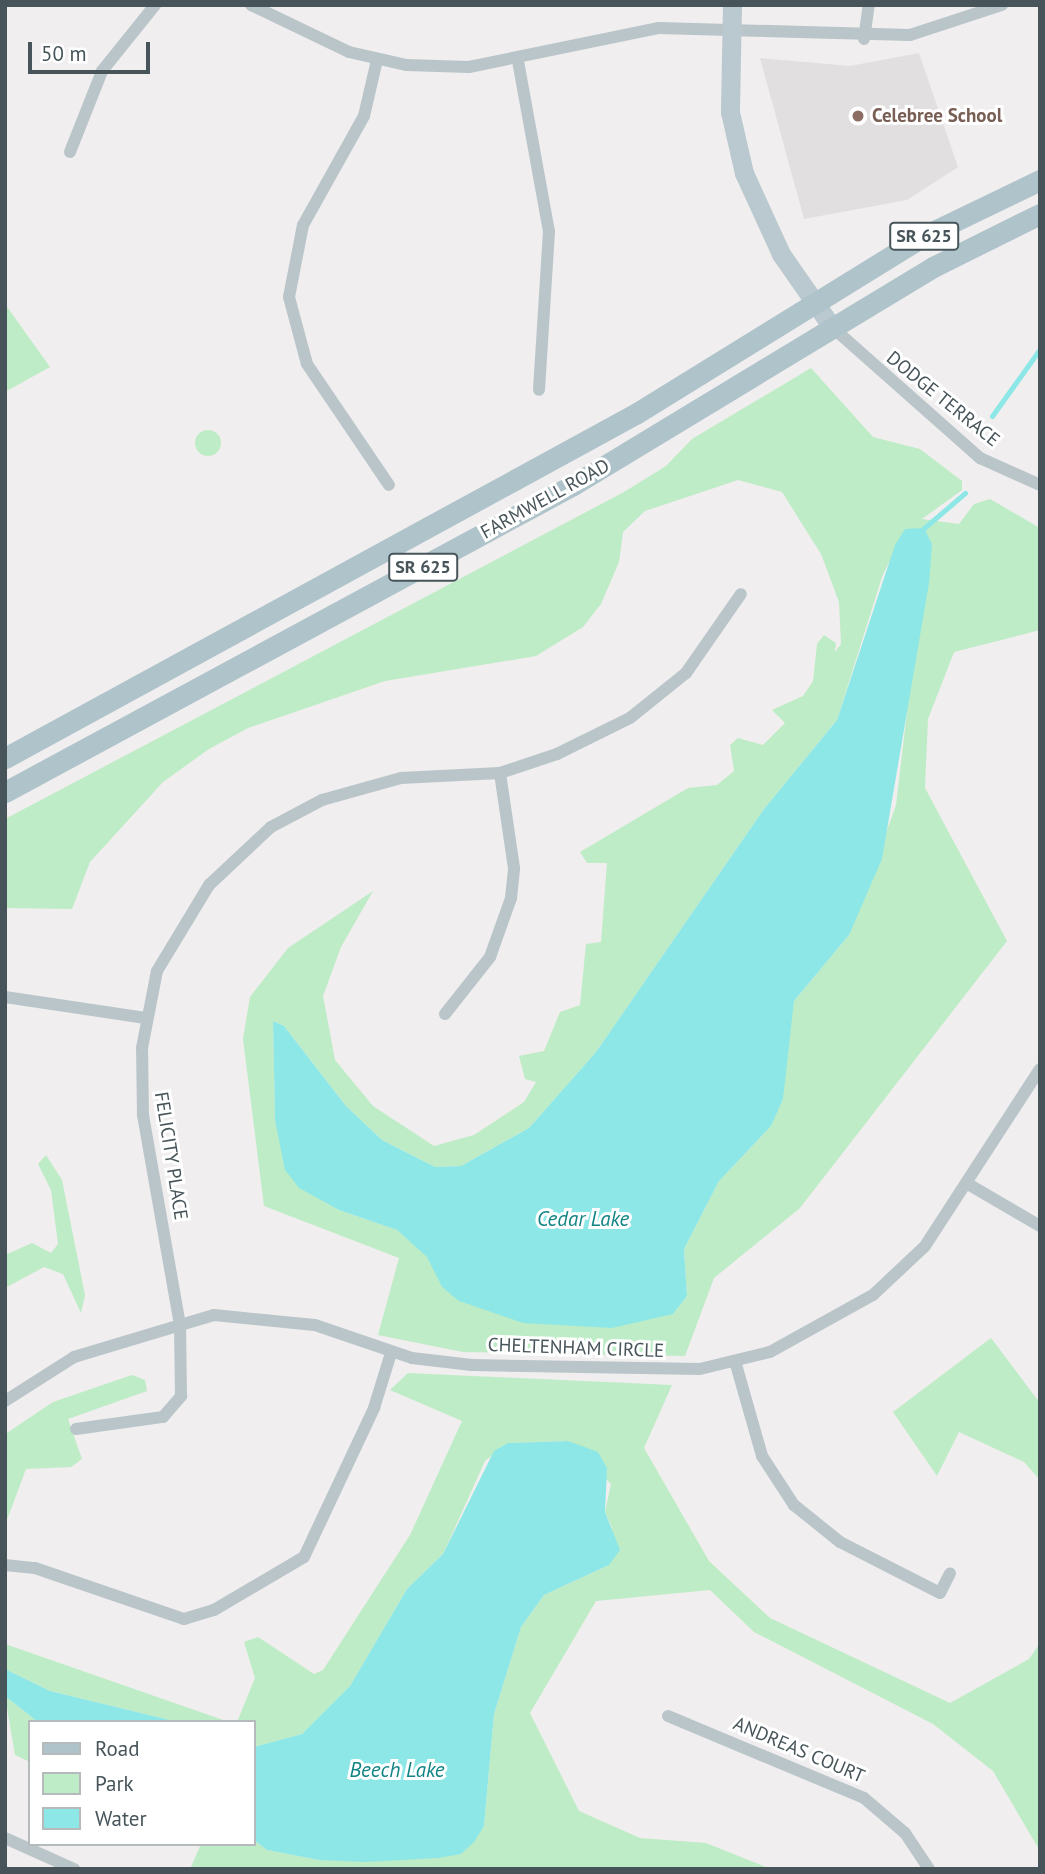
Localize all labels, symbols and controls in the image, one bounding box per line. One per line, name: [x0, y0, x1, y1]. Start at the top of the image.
scale bar: [32, 28, 154, 72]
text: 50 m: [41, 40, 87, 67]
place label: Celebree School: [872, 105, 1002, 127]
marker: Celebree School: [850, 108, 866, 124]
road number: SR 625: [889, 222, 959, 250]
street label: DODGE TERRACE: [882, 346, 1004, 452]
street label: FARMWELL ROAD: [476, 454, 614, 544]
road number: SR 625: [388, 552, 458, 582]
street label: FELICITY PLACE: [150, 1090, 192, 1222]
water label: Cedar Lake: [537, 1206, 629, 1232]
street label: CHELTENHAM CIRCLE: [487, 1334, 665, 1362]
street label: ANDREAS COURT: [730, 1712, 868, 1788]
legend: [28, 1720, 256, 1846]
text: Road: [95, 1735, 139, 1762]
water label: Beech Lake: [349, 1757, 445, 1783]
text: Park: [95, 1770, 134, 1797]
text: Water: [95, 1805, 147, 1832]

